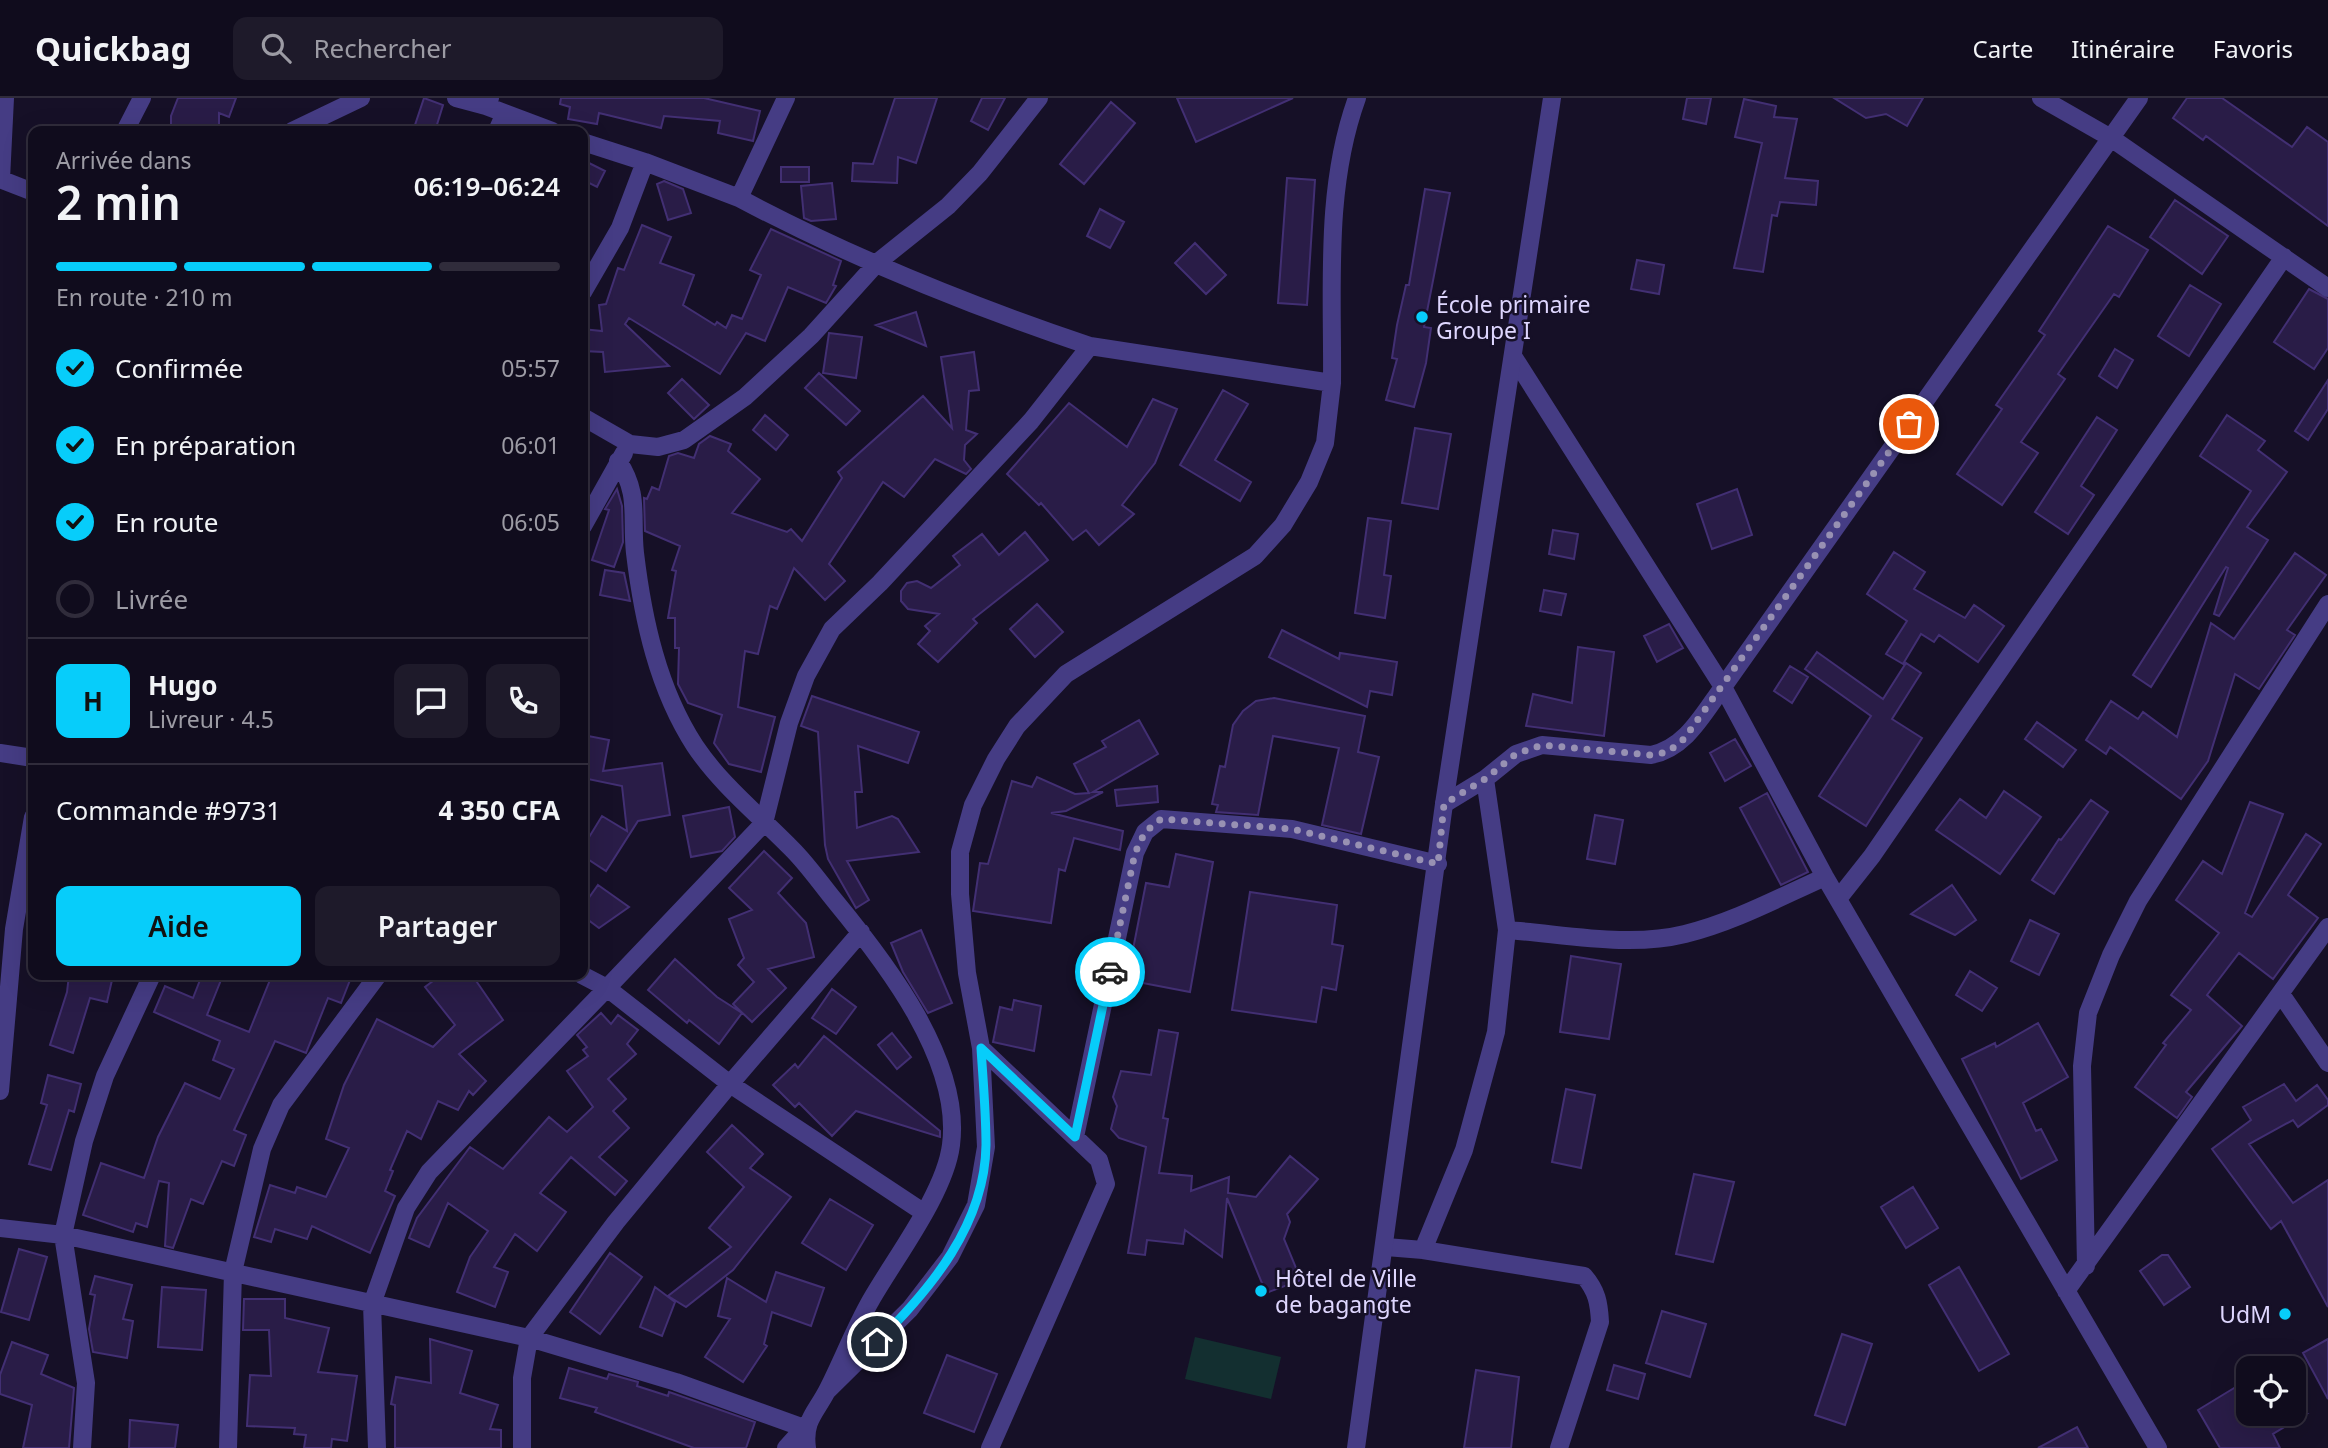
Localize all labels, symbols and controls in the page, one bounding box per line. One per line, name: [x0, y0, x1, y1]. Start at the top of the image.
search box: [233, 17, 723, 80]
text: Quickbag: [35, 26, 191, 71]
icon: search: [257, 29, 295, 67]
text: Rechercher: [313, 30, 452, 66]
text: Carte: [1973, 32, 2033, 65]
text: Itinéraire: [2071, 32, 2175, 65]
text: Favoris: [2213, 32, 2293, 65]
text: Arrivée dans: [56, 144, 192, 176]
text: 06:19–06:24: [414, 168, 560, 204]
text: 2 min: [56, 171, 181, 233]
text: En route · 210 m: [56, 281, 233, 313]
place label: École primaire Groupe I: [1436, 288, 1591, 346]
marker: École primaire Groupe I: [1414, 309, 1430, 325]
icon: check: [56, 349, 94, 387]
text: Confirmée: [115, 350, 243, 386]
text: 05:57: [501, 352, 560, 384]
pin: [1879, 394, 1939, 454]
icon: bag: [1890, 405, 1928, 443]
icon: check: [56, 426, 94, 464]
text: En préparation: [115, 427, 296, 463]
text: 06:01: [501, 429, 560, 461]
icon: check: [56, 503, 94, 541]
text: En route: [115, 504, 218, 540]
text: 06:05: [501, 506, 560, 538]
text: Livrée: [115, 581, 188, 617]
button: chat: [394, 664, 468, 738]
button: phone: [486, 664, 560, 738]
text: Hugo: [148, 667, 217, 703]
text: H: [83, 683, 103, 719]
text: Livreur · 4.5: [148, 703, 274, 735]
text: Commande #9731: [56, 792, 281, 828]
text: 4 350 CFA: [439, 792, 560, 828]
button: Aide: [56, 886, 301, 966]
button: Partager: [315, 886, 560, 966]
courier: [1075, 937, 1145, 1007]
icon: car: [1091, 953, 1129, 991]
place label: Hôtel de Ville de bagangte: [1275, 1262, 1417, 1320]
marker: Hôtel de Ville de bagangte: [1253, 1283, 1269, 1299]
place label: UdM: [2219, 1298, 2271, 1330]
marker: UdM: [2277, 1306, 2293, 1322]
pin: [847, 1312, 907, 1372]
icon: home: [858, 1323, 896, 1361]
map controls: [2236, 1356, 2306, 1426]
button: locate: [2236, 1356, 2306, 1426]

